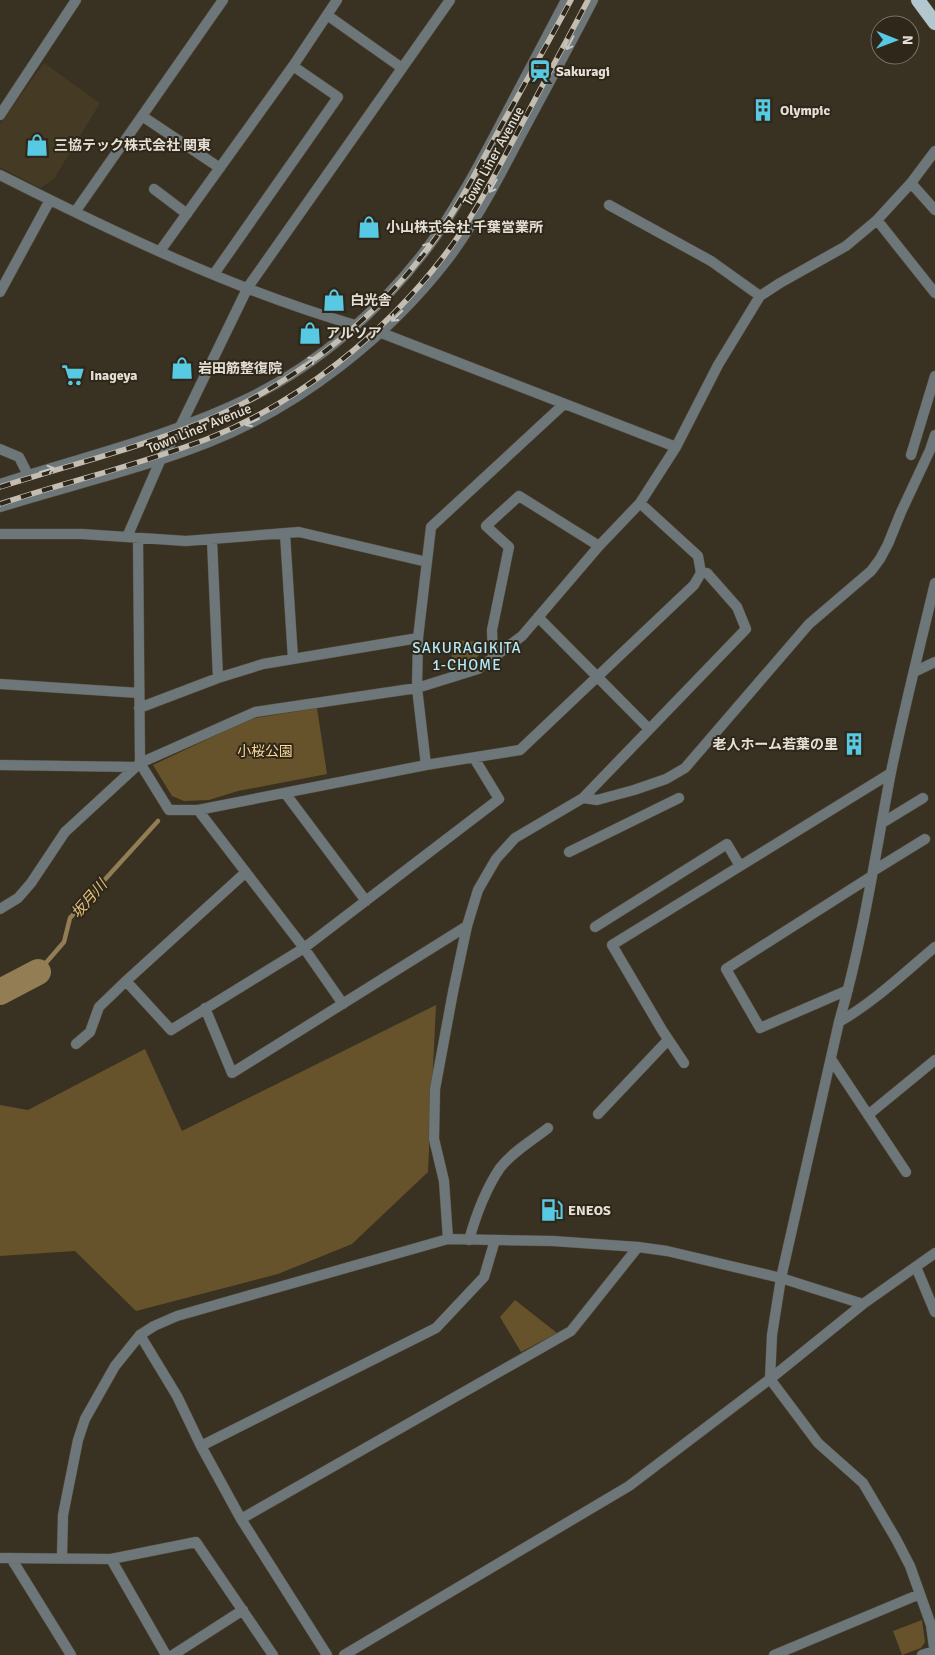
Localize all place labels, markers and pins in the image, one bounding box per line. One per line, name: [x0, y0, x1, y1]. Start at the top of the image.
station icon: Sakuragi: [527, 58, 553, 84]
place label: Sakuragi: [556, 63, 610, 80]
building icon: Olympic: [750, 97, 776, 123]
place label: Olympic: [780, 102, 831, 119]
shop icon: 三協テック株式会社 関東: [24, 132, 50, 158]
place label: 三協テック株式会社 関東: [54, 137, 211, 154]
shop icon: 小山株式会社 千葉営業所: [356, 214, 382, 240]
place label: 小山株式会社 千葉営業所: [386, 219, 543, 236]
shop icon: 白光舎: [321, 287, 347, 313]
place label: 白光舎: [350, 292, 392, 309]
shop icon: アルソア: [297, 320, 323, 346]
place label: アルソア: [326, 325, 382, 342]
shop icon: 岩田筋整復院: [169, 355, 195, 381]
place label: 岩田筋整復院: [198, 360, 282, 377]
supermarket icon: Inageya: [60, 362, 86, 388]
place label: Inageya: [90, 367, 138, 384]
building icon: 老人ホーム若葉の里: [841, 731, 867, 757]
place label: 老人ホーム若葉の里: [712, 736, 838, 753]
fuel station icon: ENEOS: [539, 1197, 565, 1223]
place label: ENEOS: [568, 1202, 611, 1219]

